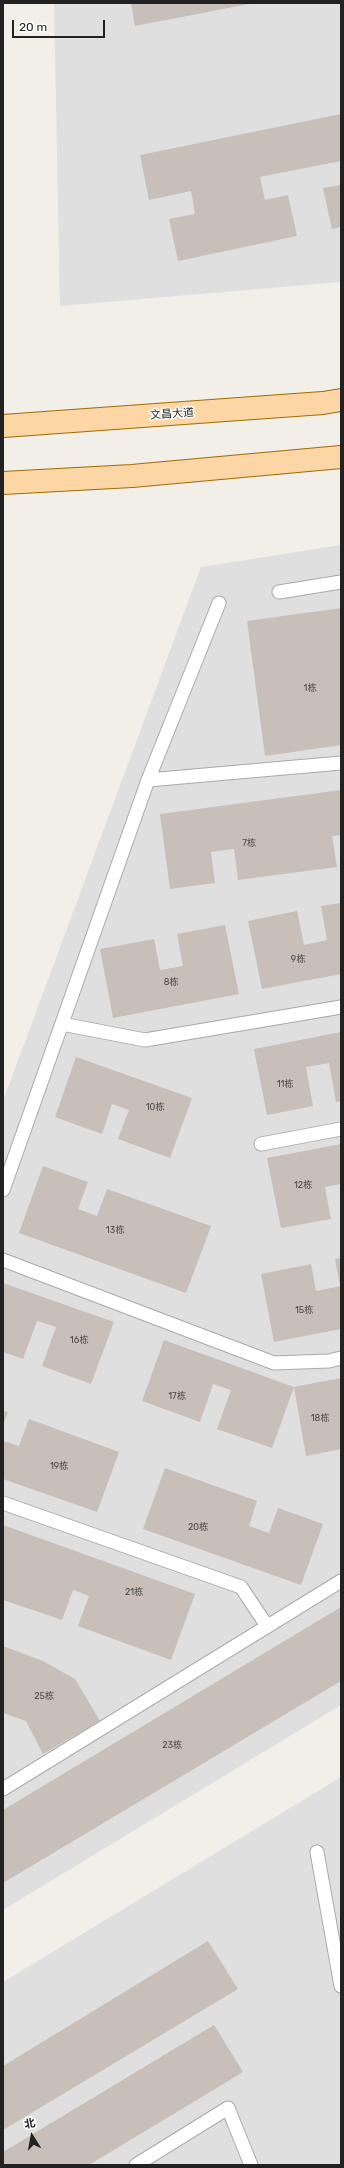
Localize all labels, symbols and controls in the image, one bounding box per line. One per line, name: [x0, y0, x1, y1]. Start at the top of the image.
scale bar: [14, 12, 107, 38]
text: 20 m: [19, 20, 47, 34]
street label: 文昌大道: [150, 406, 194, 422]
house number: 1栋: [304, 683, 316, 693]
house number: 7栋: [242, 838, 256, 848]
house number: 9栋: [291, 954, 305, 964]
house number: 8栋: [164, 977, 178, 987]
house number: 11栋: [277, 1079, 293, 1089]
house number: 10栋: [146, 1102, 164, 1112]
house number: 12栋: [294, 1180, 312, 1190]
house number: 13栋: [106, 1225, 124, 1235]
house number: 15栋: [295, 1305, 313, 1315]
house number: 16栋: [70, 1335, 88, 1345]
house number: 17栋: [168, 1391, 186, 1401]
house number: 18栋: [311, 1413, 329, 1423]
house number: 19栋: [50, 1461, 68, 1471]
house number: 20栋: [188, 1522, 208, 1532]
house number: 21栋: [125, 1587, 143, 1597]
house number: 25栋: [34, 1691, 54, 1701]
house number: 23栋: [162, 1740, 182, 1750]
north arrow: [12, 2116, 52, 2156]
text: 北: [23, 2116, 36, 2131]

